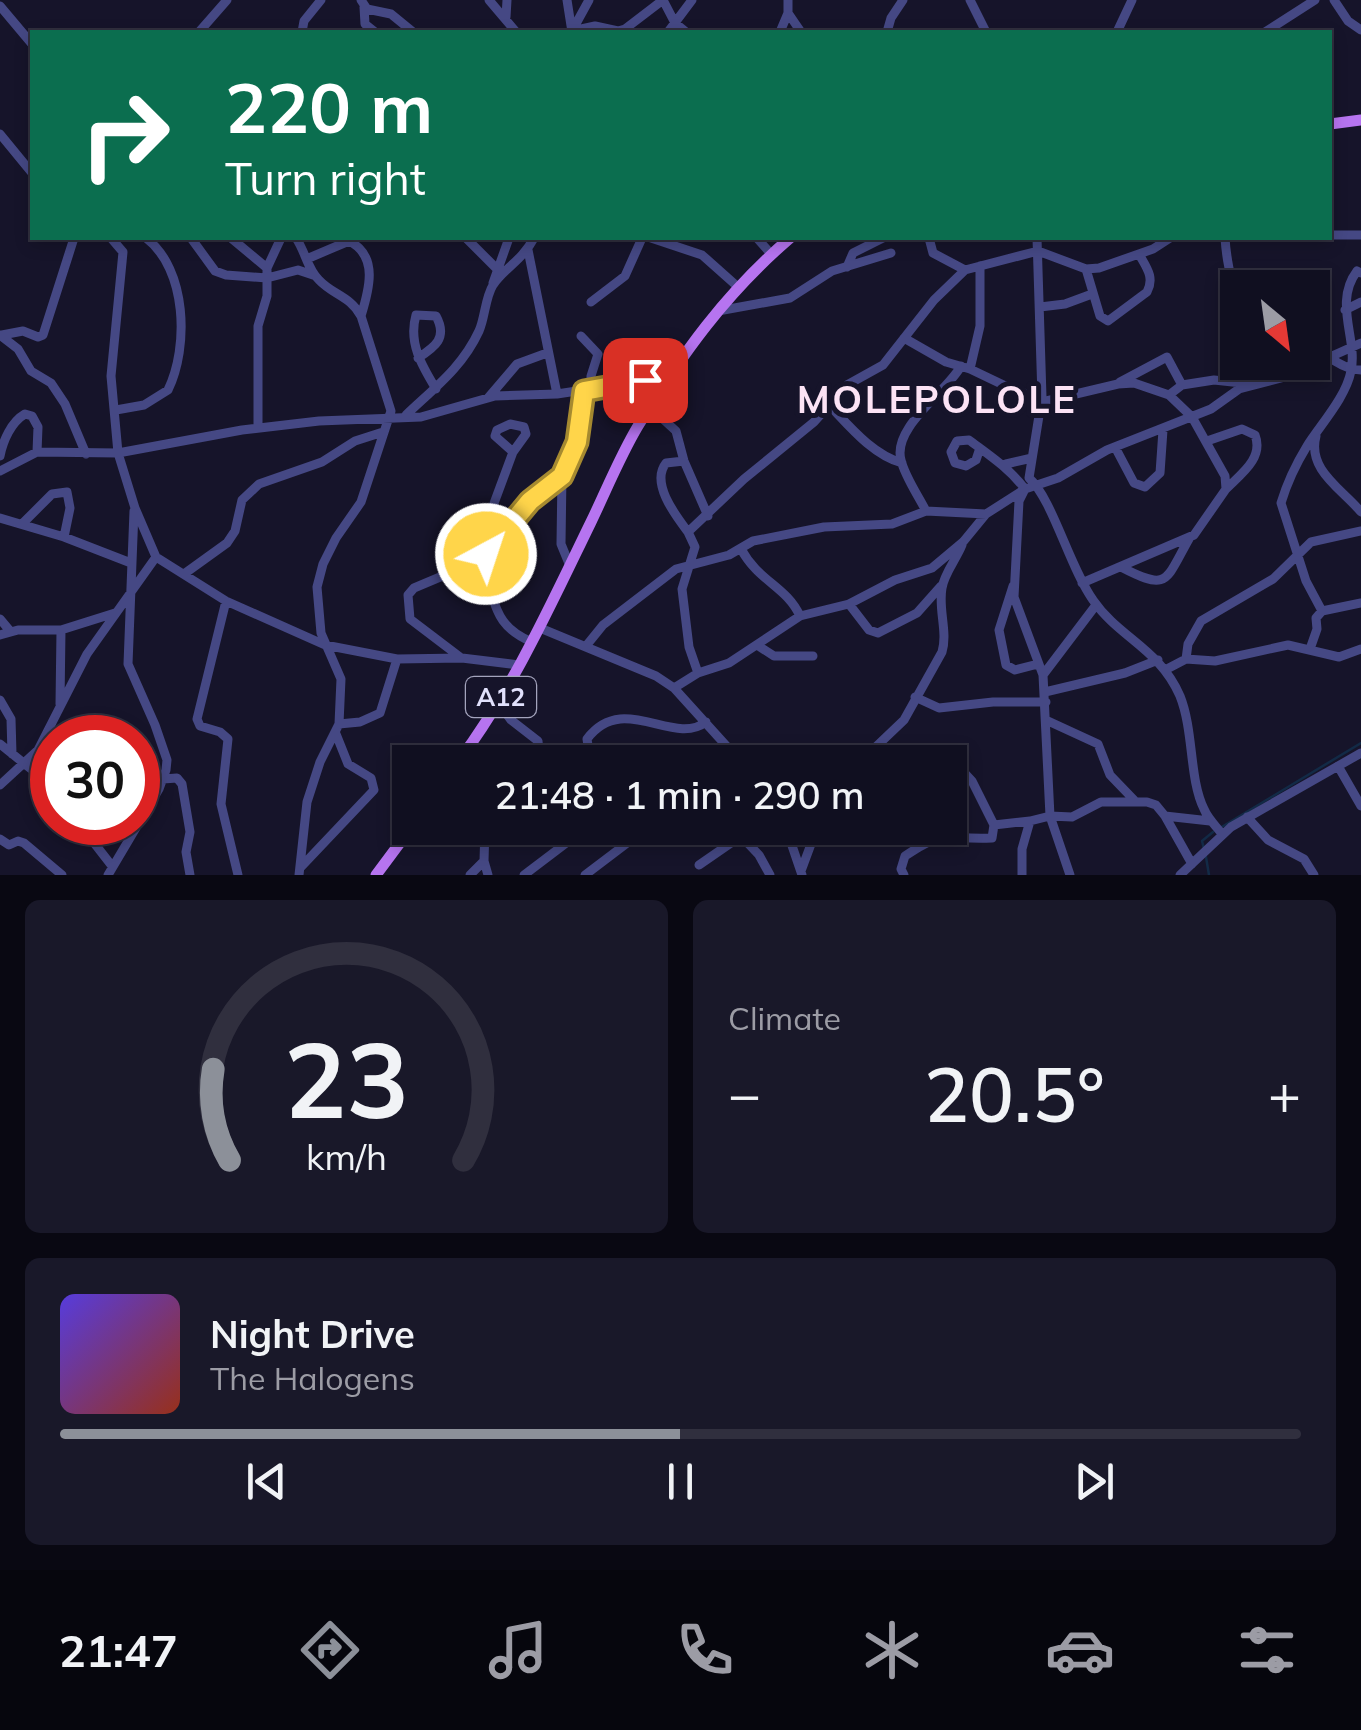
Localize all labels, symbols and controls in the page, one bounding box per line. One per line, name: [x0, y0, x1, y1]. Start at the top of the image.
text: 220 m: [225, 63, 433, 151]
icon: right: [60, 70, 190, 200]
text: Turn right: [225, 150, 426, 206]
north arrow: [1220, 270, 1330, 380]
map controls: [1220, 270, 1330, 380]
pin: [603, 338, 688, 423]
icon: arrive: [618, 353, 673, 408]
district label: MOLEPOLOLE: [797, 375, 1077, 423]
position arrow: [434, 502, 538, 606]
road number: A12: [466, 677, 536, 717]
speed limit sign: 30: [30, 715, 160, 845]
text: 21:48 · 1 min · 290 m: [494, 771, 865, 819]
text: Climate: [728, 998, 841, 1038]
text: 23: [284, 1013, 409, 1144]
text: 20.5°: [924, 1047, 1105, 1141]
text: −: [728, 1059, 761, 1128]
text: +: [1268, 1059, 1301, 1128]
text: km/h: [306, 1134, 387, 1179]
text: Night Drive: [210, 1310, 415, 1358]
text: The Halogens: [210, 1358, 415, 1398]
icon: previous: [239, 1454, 294, 1509]
icon: pause: [653, 1454, 708, 1509]
icon: next: [1067, 1454, 1122, 1509]
icon: directions: [295, 1615, 365, 1685]
icon: music: [483, 1615, 553, 1685]
icon: phone: [670, 1615, 740, 1685]
icon: climate: [857, 1615, 927, 1685]
icon: car: [1045, 1615, 1115, 1685]
icon: filters: [1232, 1615, 1302, 1685]
text: 21:47: [59, 1622, 178, 1678]

